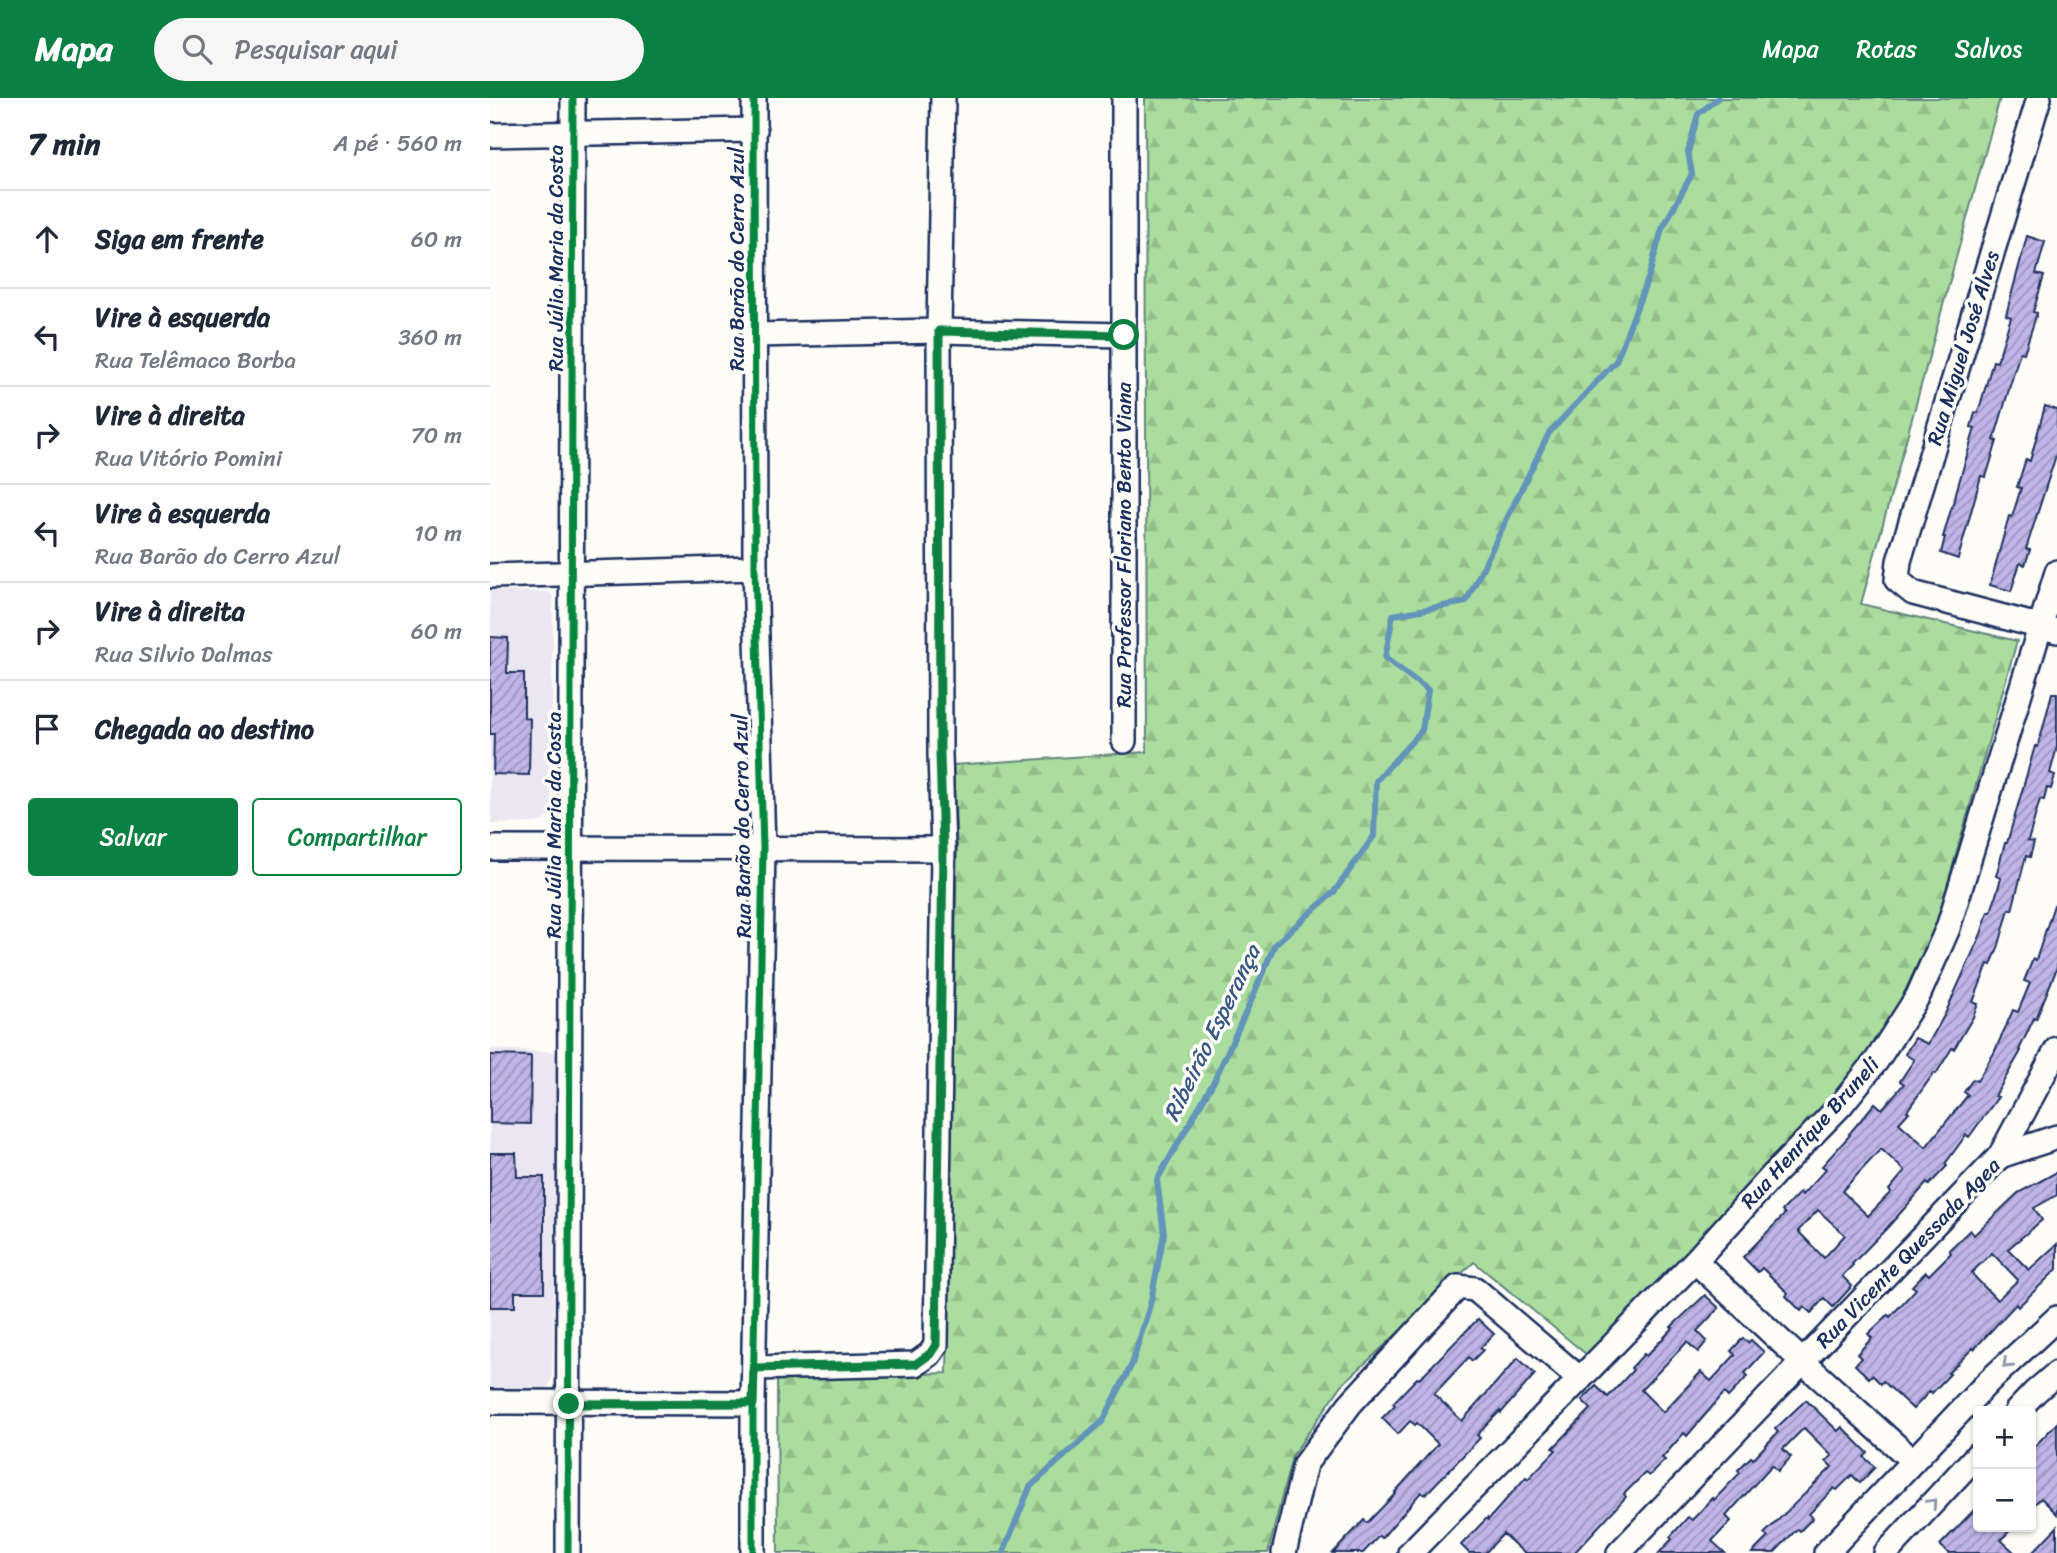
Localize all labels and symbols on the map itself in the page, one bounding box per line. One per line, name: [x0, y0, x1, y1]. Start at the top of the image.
street label: Rua Júlia Maria da Costa: [537, 144, 575, 371]
street label: Rua Barão do Cerro Azul: [718, 146, 756, 371]
street label: Rua Miguel José Alves: [1915, 246, 2011, 450]
route start: [1108, 319, 1139, 350]
street label: Rua Professor Floriano Bento Viana: [1105, 382, 1143, 708]
street label: Rua Júlia Maria da Costa: [535, 711, 573, 938]
street label: Rua Barão do Cerro Azul: [721, 713, 763, 938]
water label: Ribeirão Esperança: [1151, 935, 1274, 1128]
street label: Rua Henrique Bruneli: [1731, 1047, 1890, 1218]
street label: Rua Vicente Quessada Agea: [1806, 1148, 2010, 1358]
one-way arrow: [2002, 1356, 2015, 1369]
route end: [553, 1388, 584, 1419]
one-way arrow: [1924, 1498, 1937, 1511]

